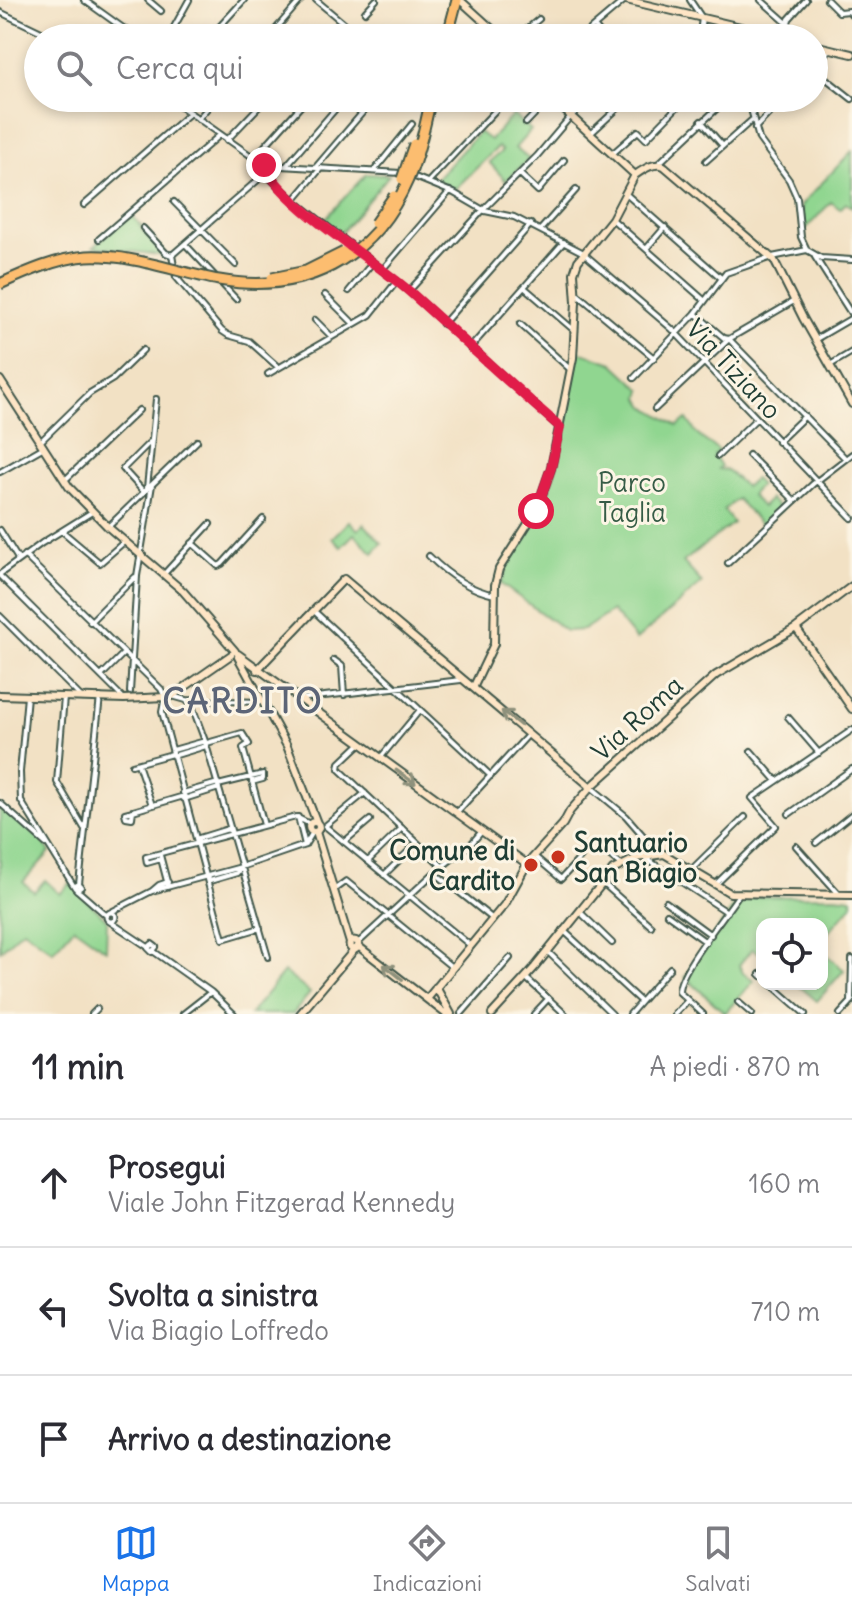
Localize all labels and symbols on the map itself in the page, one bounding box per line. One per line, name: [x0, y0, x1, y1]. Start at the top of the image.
route end: [246, 147, 282, 183]
street label: Via Tiziano: [679, 312, 789, 426]
park label: Parco Taglia: [598, 466, 666, 529]
route start: [518, 493, 554, 529]
street label: Via Roma: [584, 668, 690, 768]
district label: CARDITO: [162, 679, 324, 722]
one-way arrow: [501, 709, 522, 726]
one-way arrow: [394, 769, 416, 785]
place label: Santuario San Biagio: [574, 826, 697, 889]
place label: Comune di Cardito: [389, 834, 515, 897]
marker: Santuario San Biagio: [549, 848, 567, 866]
marker: Comune di Cardito: [522, 856, 540, 874]
one-way arrow: [383, 963, 404, 981]

